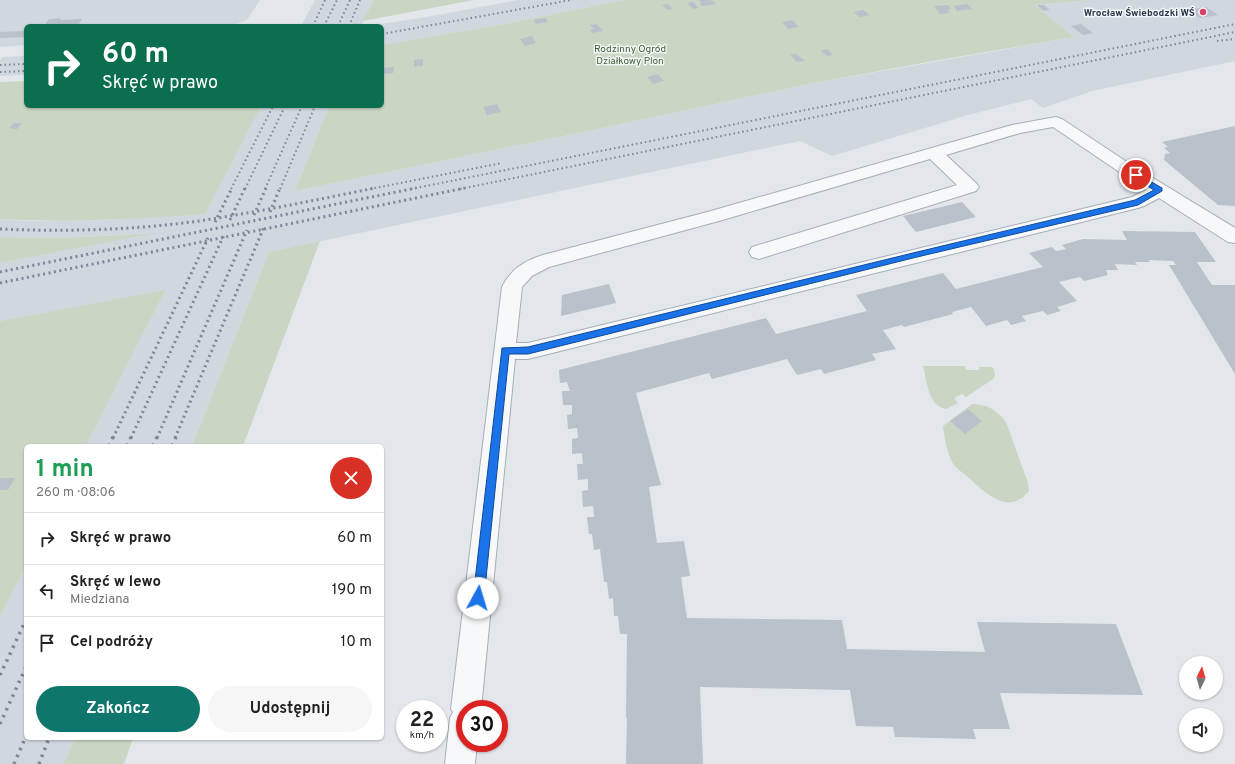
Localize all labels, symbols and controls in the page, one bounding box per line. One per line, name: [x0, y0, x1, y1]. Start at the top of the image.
place label: Wrocław Świebodzki WŚ: [1084, 7, 1195, 20]
marker: Wrocław Świebodzki WŚ: [1198, 7, 1208, 17]
text: 60 m: [102, 37, 169, 73]
icon: right: [36, 40, 88, 92]
park label: Rodzinny Ogród Działkowy Plon: [594, 43, 666, 68]
text: Skręć w prawo: [102, 72, 218, 95]
pin: [1119, 158, 1153, 192]
icon: arrive: [1125, 164, 1147, 186]
text: 1 min: [36, 455, 94, 485]
button: close: [330, 457, 372, 499]
text: 260 m · 08:06: [36, 485, 116, 501]
icon: right: [36, 528, 58, 550]
text: Skręć w prawo: [70, 529, 171, 548]
text: 60 m: [337, 529, 372, 548]
text: Skręć w lewo: [70, 573, 161, 592]
position arrow: [457, 577, 499, 619]
icon: left: [36, 580, 58, 602]
text: 190 m: [332, 581, 372, 600]
text: Miedziana: [70, 592, 129, 608]
icon: arrive: [36, 632, 58, 654]
text: Cel podróży: [70, 633, 153, 652]
text: 10 m: [341, 633, 372, 652]
north arrow: [1179, 656, 1223, 700]
map controls: [1179, 656, 1223, 752]
button: Zakończ: [36, 686, 200, 732]
button: Udostępnij: [208, 686, 372, 732]
speed limit sign: 30: [456, 700, 508, 752]
text: 22: [410, 708, 434, 734]
button: sound: [1179, 708, 1223, 752]
text: km/h: [410, 729, 434, 742]

